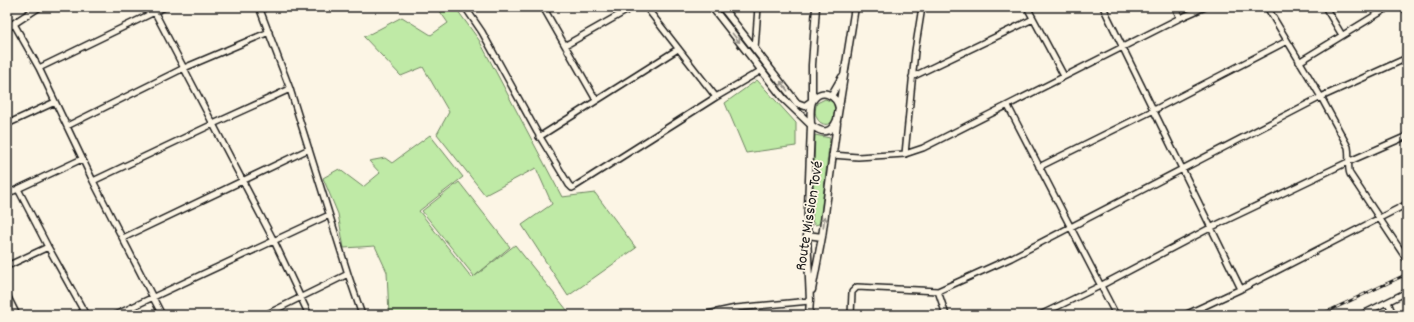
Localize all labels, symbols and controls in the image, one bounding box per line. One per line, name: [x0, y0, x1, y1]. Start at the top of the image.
one-way arrow: [732, 32, 741, 43]
one-way arrow: [779, 81, 788, 92]
street label: Route Mission Tové: [790, 159, 830, 273]
one-way arrow: [820, 216, 828, 229]

